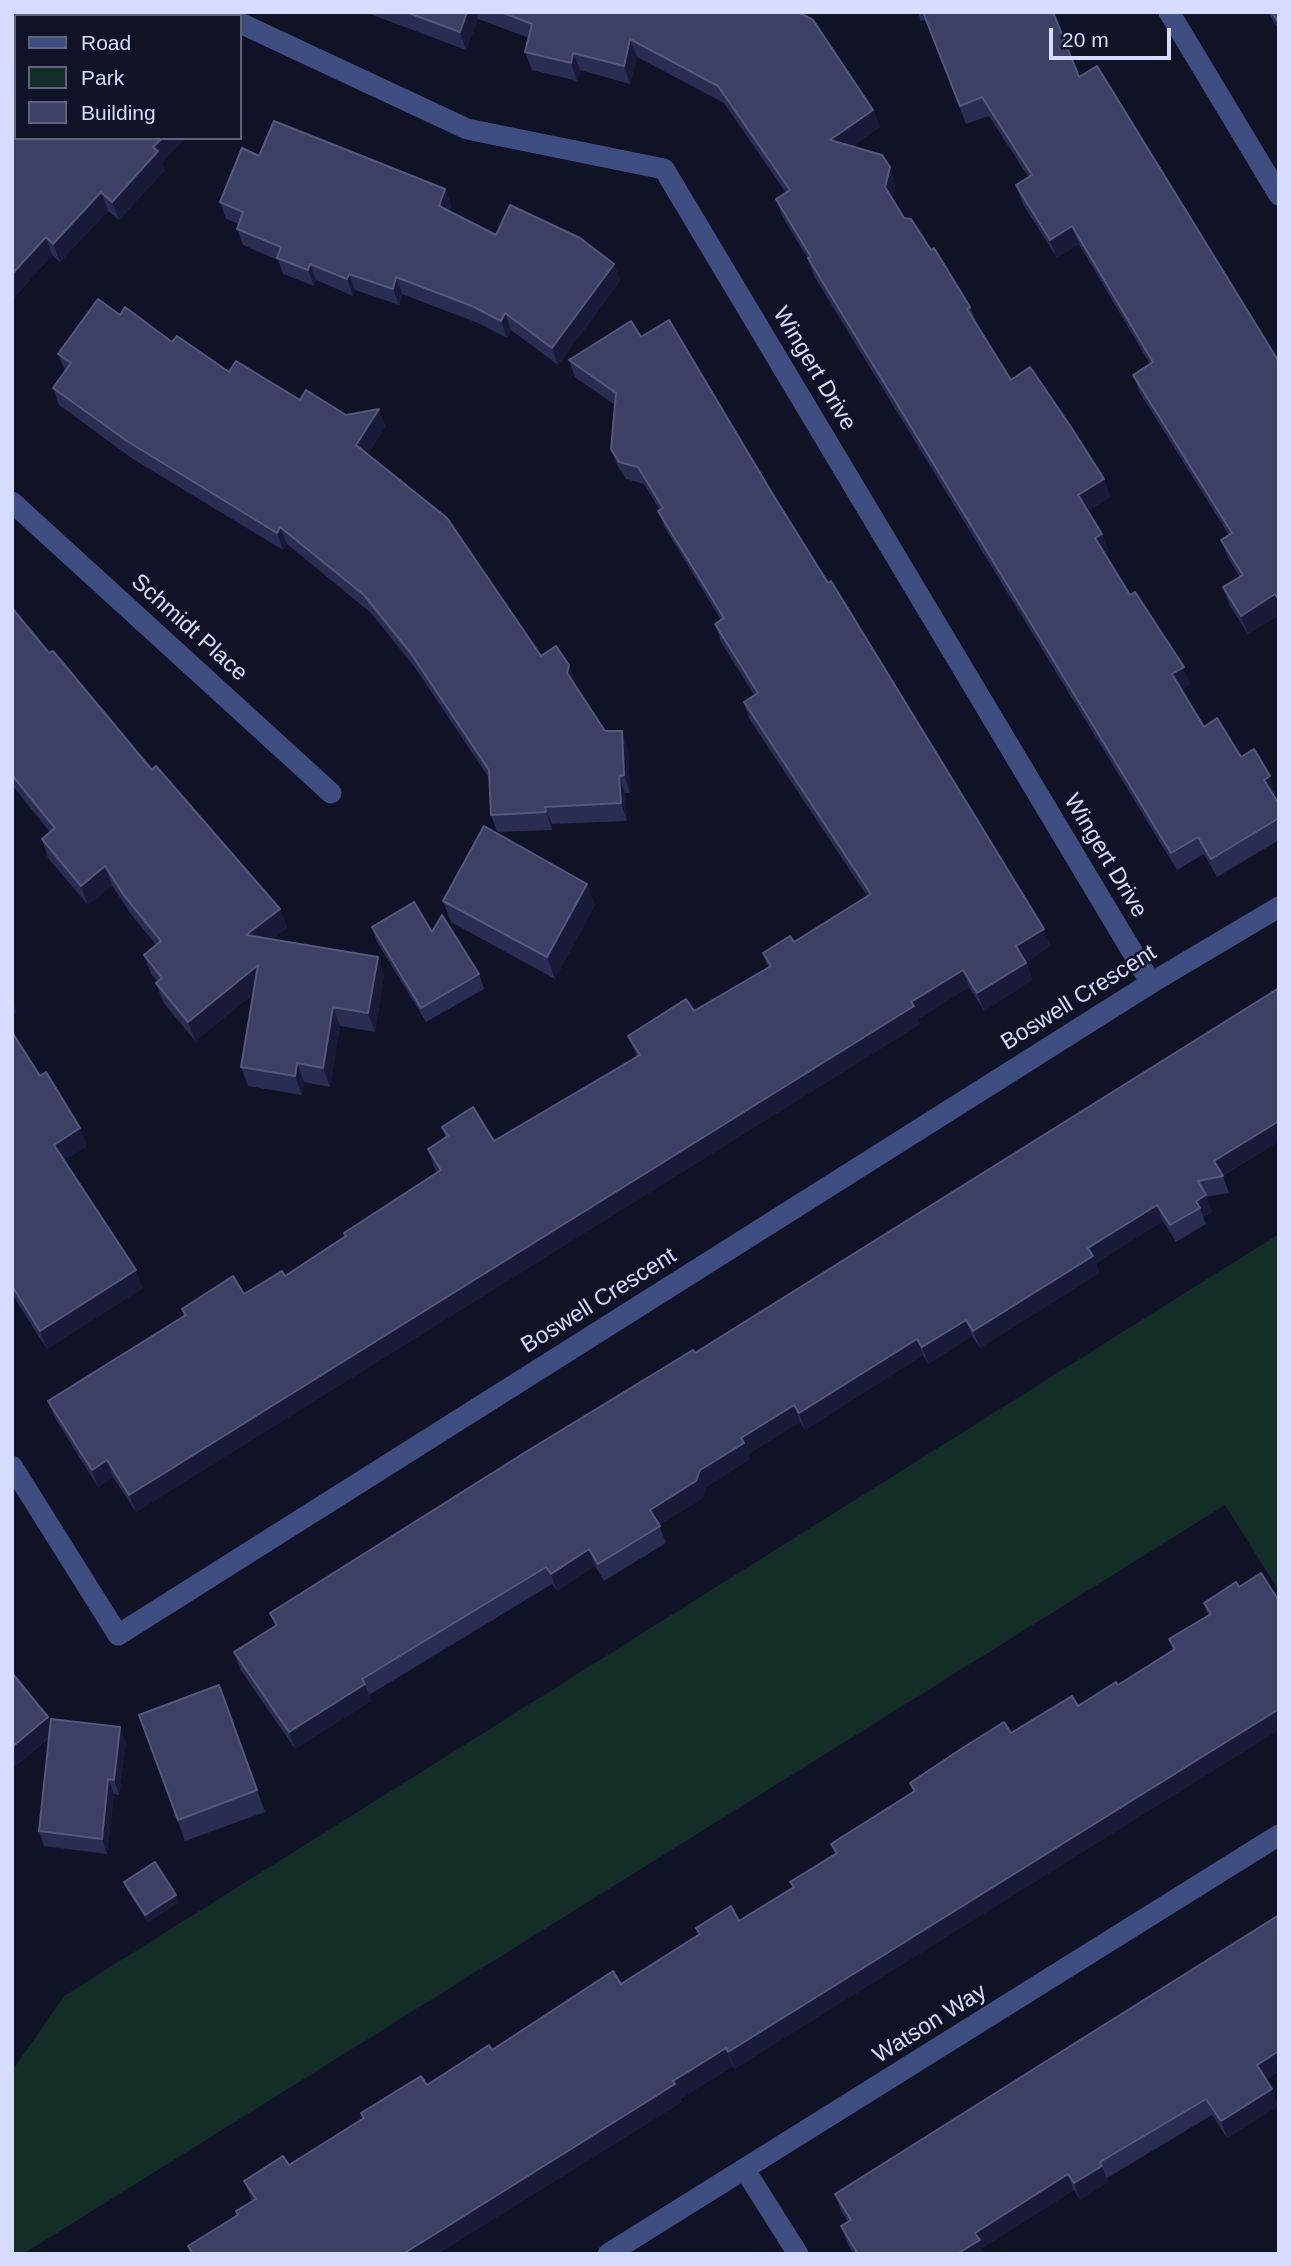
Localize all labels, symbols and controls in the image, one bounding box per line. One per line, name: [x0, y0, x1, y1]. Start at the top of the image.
legend: [14, 14, 242, 140]
scale bar: [1053, 14, 1176, 58]
text: 20 m: [1062, 28, 1109, 51]
text: Road: [81, 31, 131, 54]
text: Park: [81, 66, 124, 89]
text: Building: [81, 101, 156, 124]
street label: Wingert Drive: [766, 302, 862, 436]
street label: Schmidt Place: [125, 569, 253, 687]
street label: Wingert Drive: [1057, 789, 1153, 923]
street label: Boswell Crescent: [996, 939, 1162, 1057]
street label: Boswell Crescent: [516, 1242, 682, 1360]
street label: Watson Way: [868, 1978, 992, 2070]

